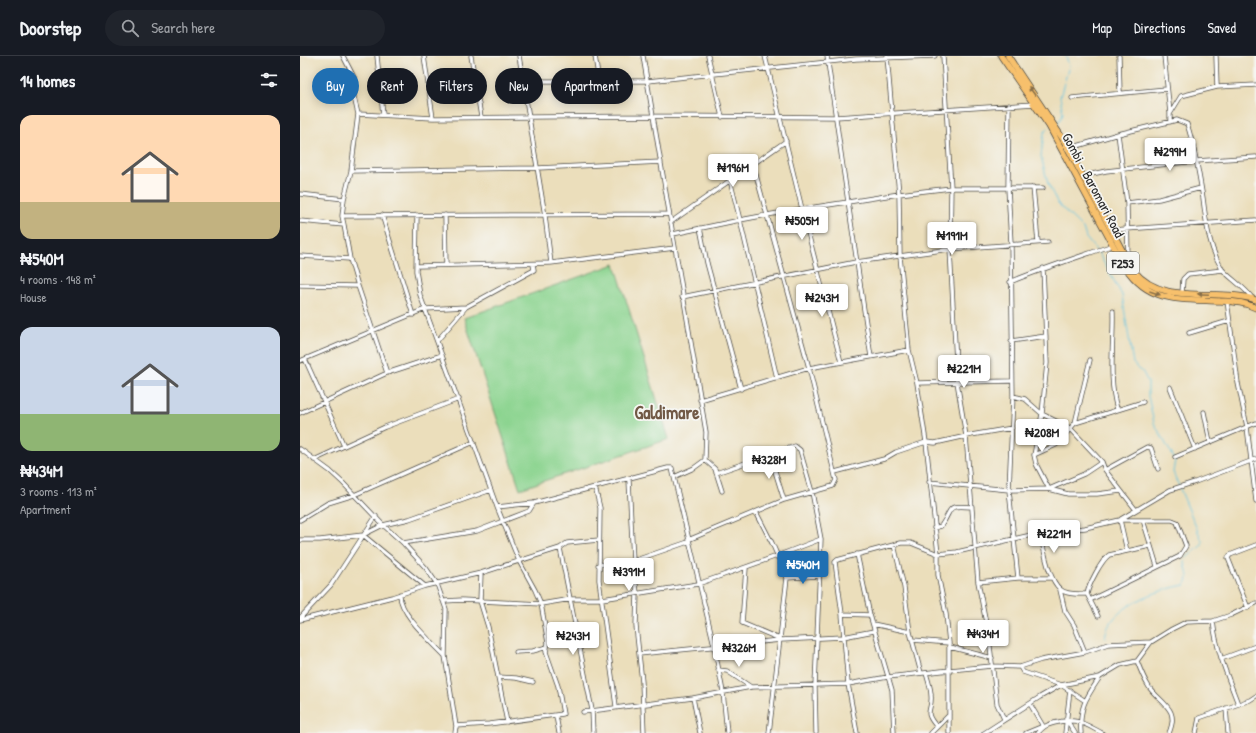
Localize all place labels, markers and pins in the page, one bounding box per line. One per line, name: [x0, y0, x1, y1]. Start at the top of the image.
pin: ₦299M: [1142, 138, 1198, 172]
pin: ₦196M: [705, 154, 761, 188]
pin: ₦505M: [774, 207, 830, 241]
pin: ₦191M: [924, 222, 980, 256]
pin: ₦243M: [794, 284, 850, 318]
pin: ₦221M: [936, 355, 992, 389]
pin: ₦208M: [1014, 419, 1070, 453]
pin: ₦328M: [741, 446, 797, 480]
pin: ₦221M: [1026, 520, 1082, 554]
pin: ₦540M: [775, 551, 831, 585]
pin: ₦391M: [601, 558, 657, 592]
pin: ₦434M: [955, 620, 1011, 654]
pin: ₦243M: [545, 622, 601, 656]
pin: ₦326M: [711, 634, 767, 668]

